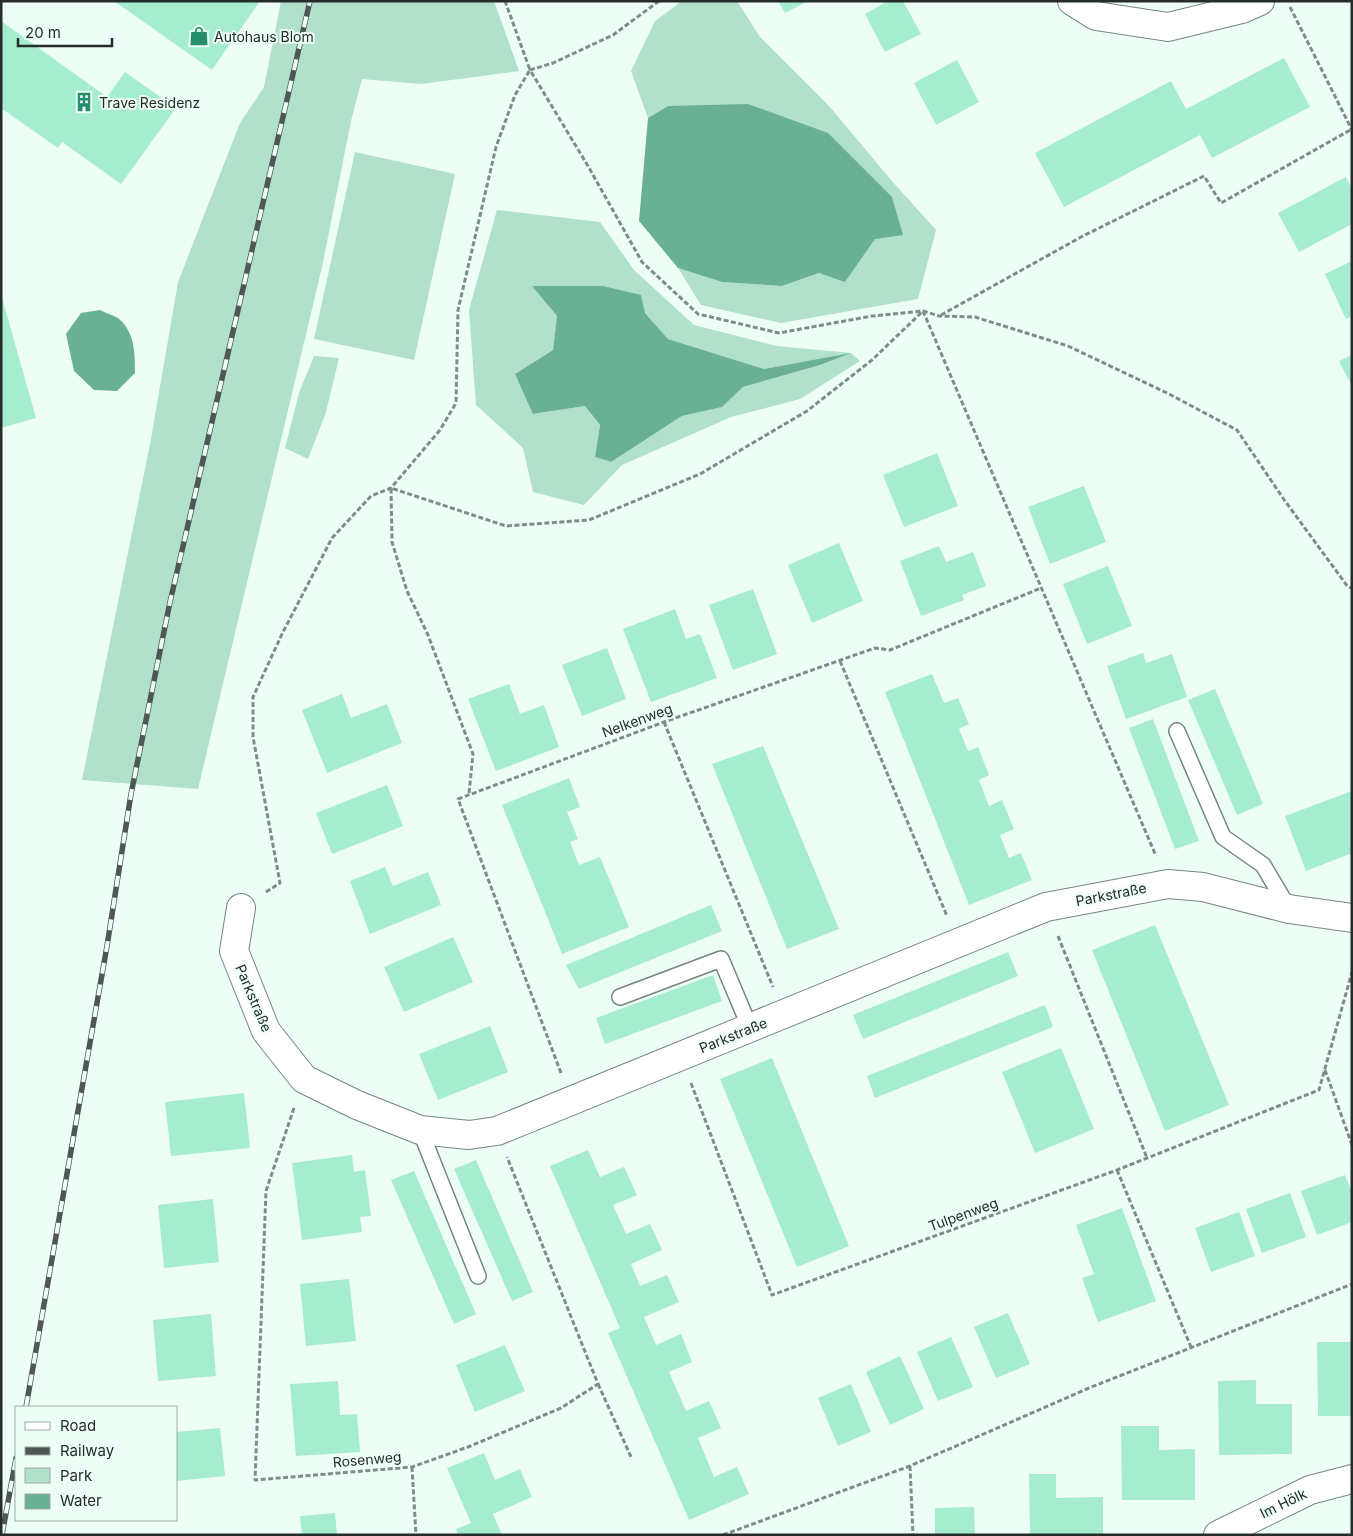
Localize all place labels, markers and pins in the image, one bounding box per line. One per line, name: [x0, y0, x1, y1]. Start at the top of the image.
shop icon: Autohaus Blom: [188, 25, 210, 47]
place label: Autohaus Blom: [214, 28, 314, 45]
building icon: Trave Residenz: [73, 91, 95, 113]
place label: Trave Residenz: [99, 94, 200, 111]

